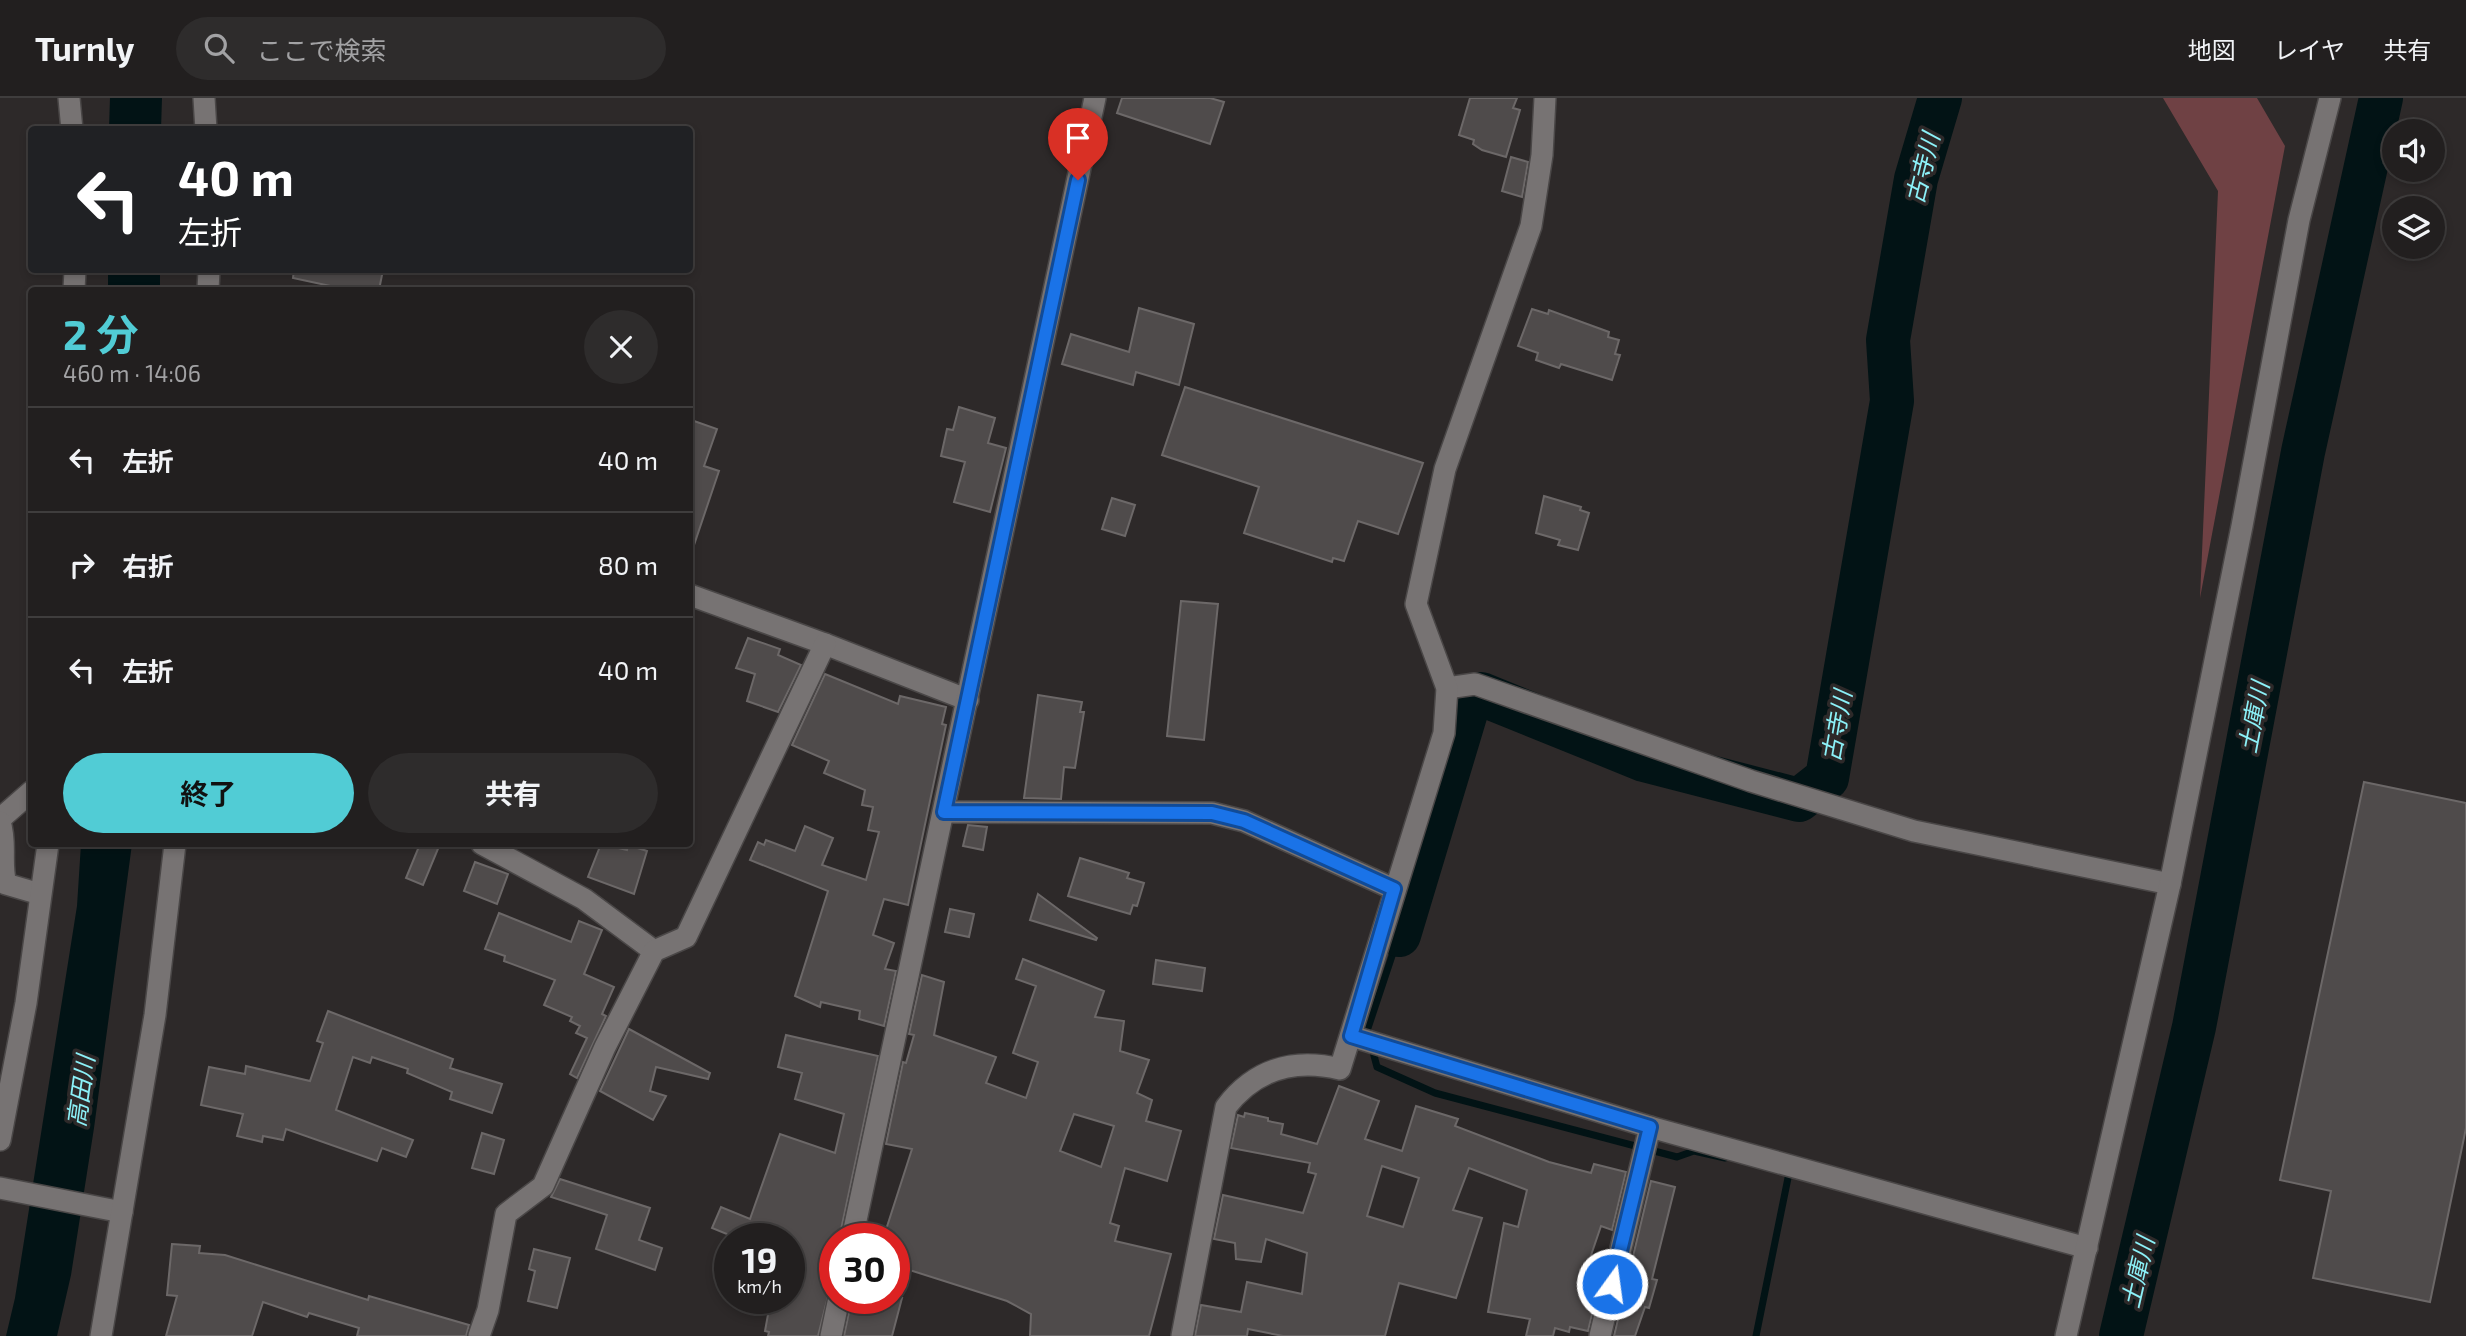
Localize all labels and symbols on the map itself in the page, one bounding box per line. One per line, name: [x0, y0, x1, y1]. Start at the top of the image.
pin: [1048, 108, 1108, 180]
water label: 古寺川: [1899, 127, 1946, 206]
water label: 土庫川: [2232, 676, 2275, 755]
water label: 古寺川: [1815, 685, 1857, 764]
water label: 高田川: [61, 1050, 100, 1129]
speed limit sign: 30: [819, 1223, 910, 1314]
water label: 土庫川: [2115, 1231, 2160, 1310]
position arrow: [1575, 1247, 1649, 1321]

